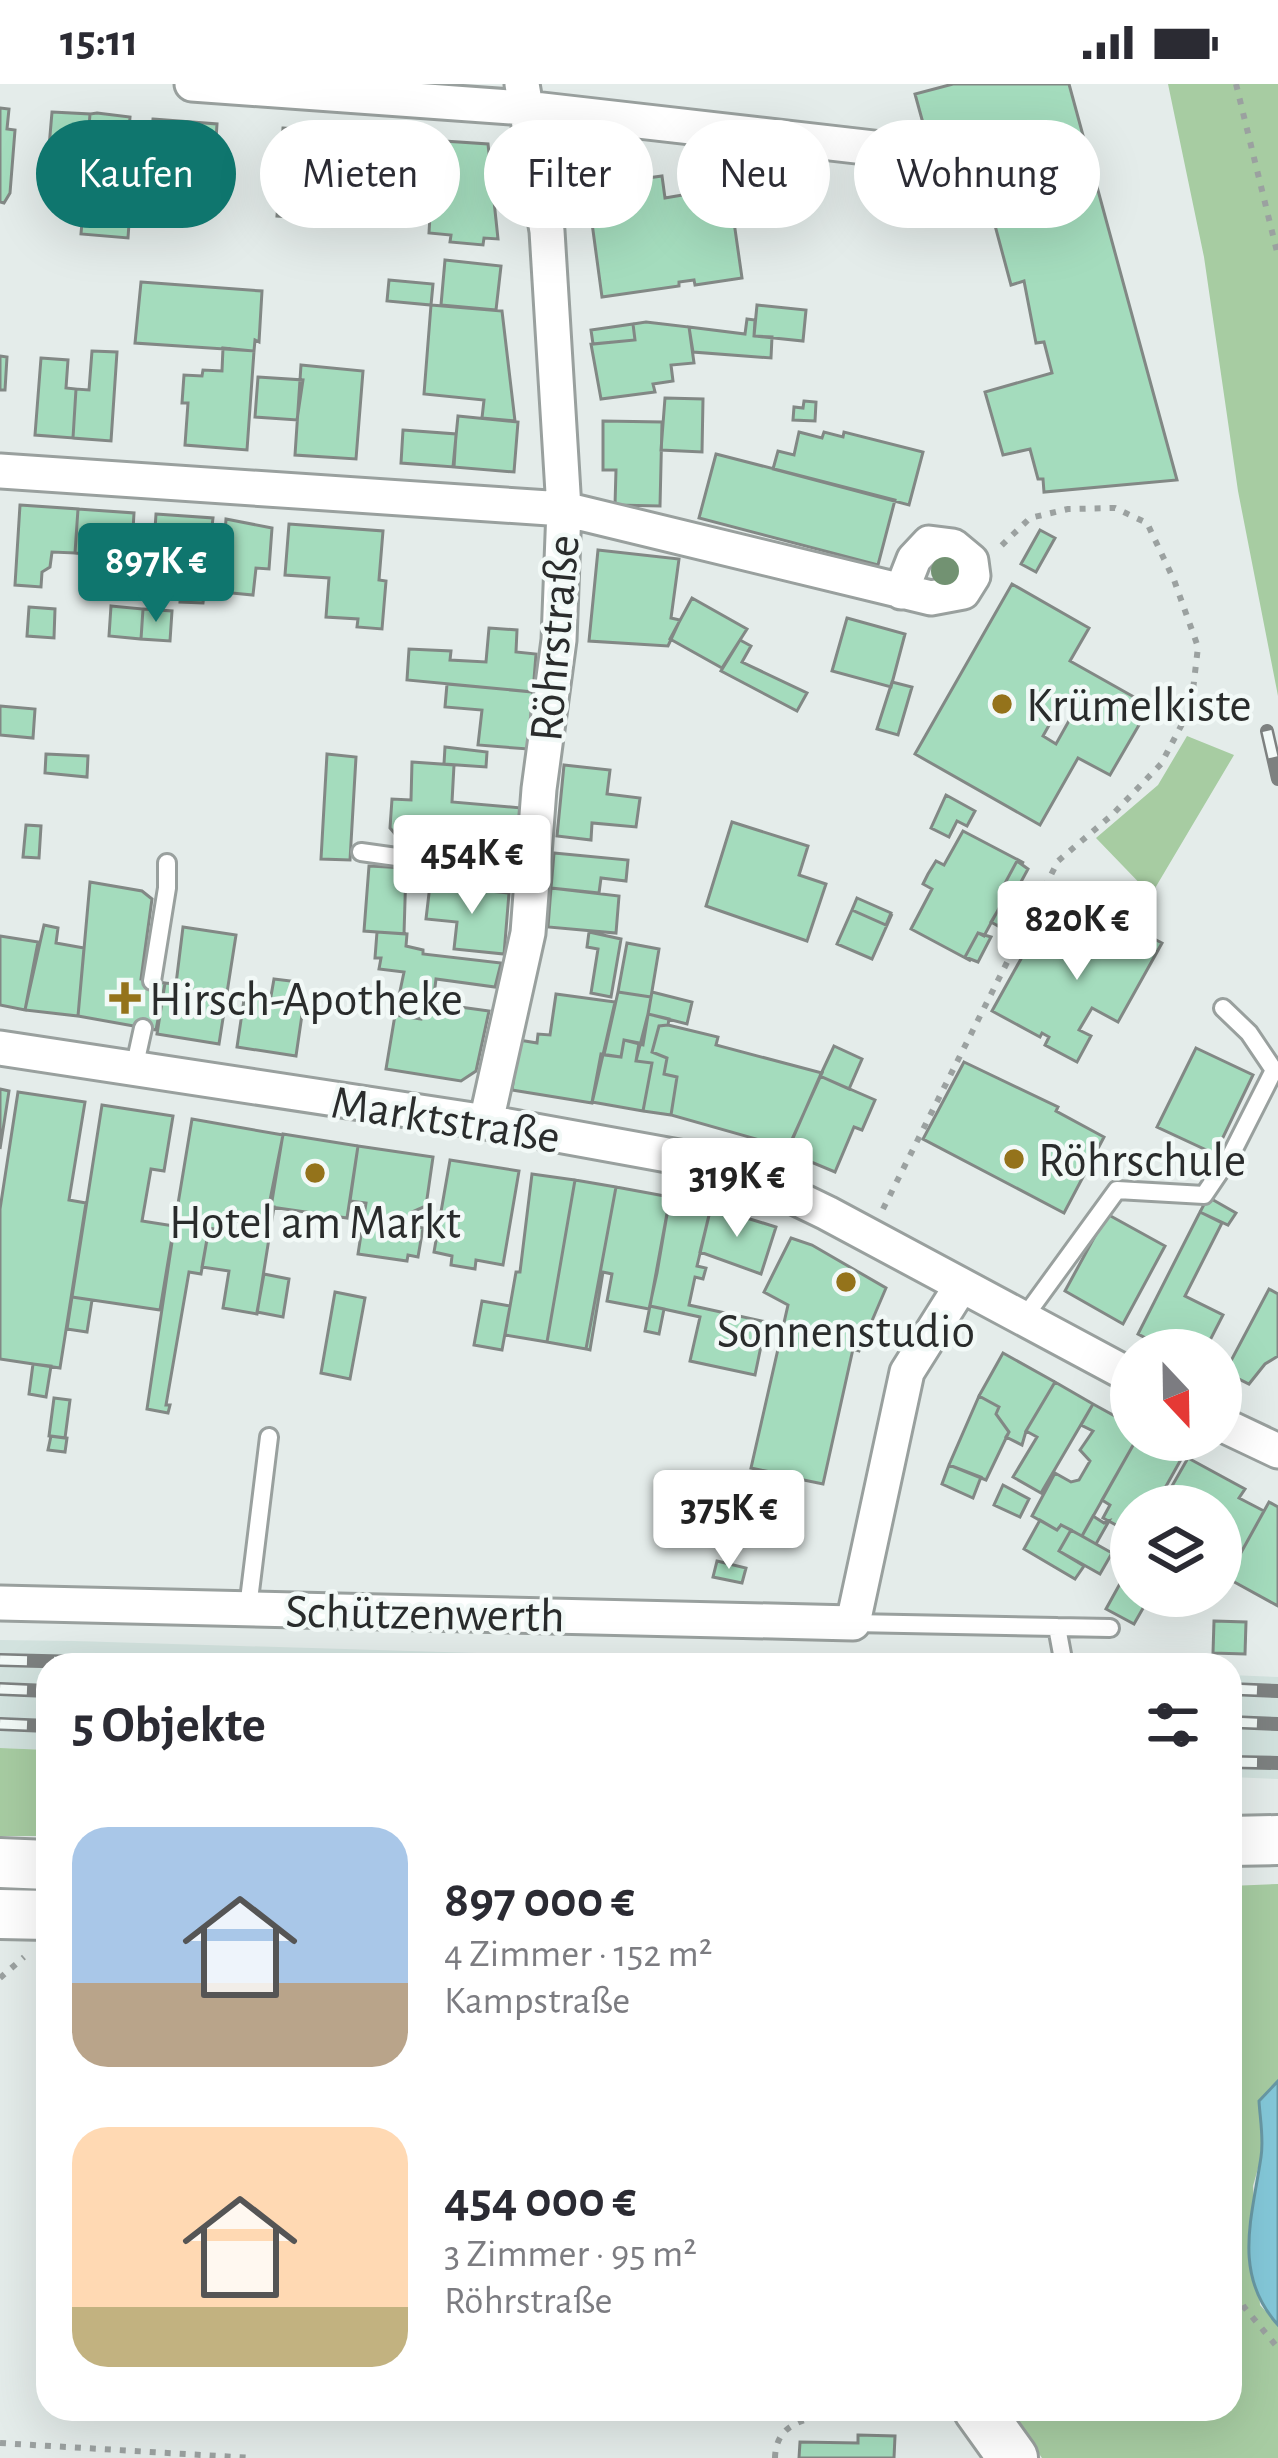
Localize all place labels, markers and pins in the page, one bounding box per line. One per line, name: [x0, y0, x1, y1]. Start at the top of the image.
pin: 897K €: [58, 523, 254, 625]
place label: Krümelkiste: [1026, 683, 1252, 731]
marker: Krümelkiste: [989, 691, 1015, 717]
pin: 454K €: [374, 815, 570, 917]
pin: 820K €: [979, 881, 1175, 983]
place label: Hirsch-Apotheke: [149, 977, 463, 1025]
marker: Hirsch-Apotheke: [112, 985, 138, 1011]
pin: 319K €: [639, 1138, 835, 1240]
place label: Röhrschule: [1038, 1138, 1246, 1186]
marker: Röhrschule: [1001, 1146, 1027, 1172]
marker: Hotel am Markt: [302, 1160, 328, 1186]
place label: Hotel am Markt: [169, 1200, 461, 1248]
marker: Sonnenstudio: [833, 1269, 859, 1295]
place label: Sonnenstudio: [717, 1309, 975, 1357]
pin: 375K €: [631, 1470, 827, 1572]

